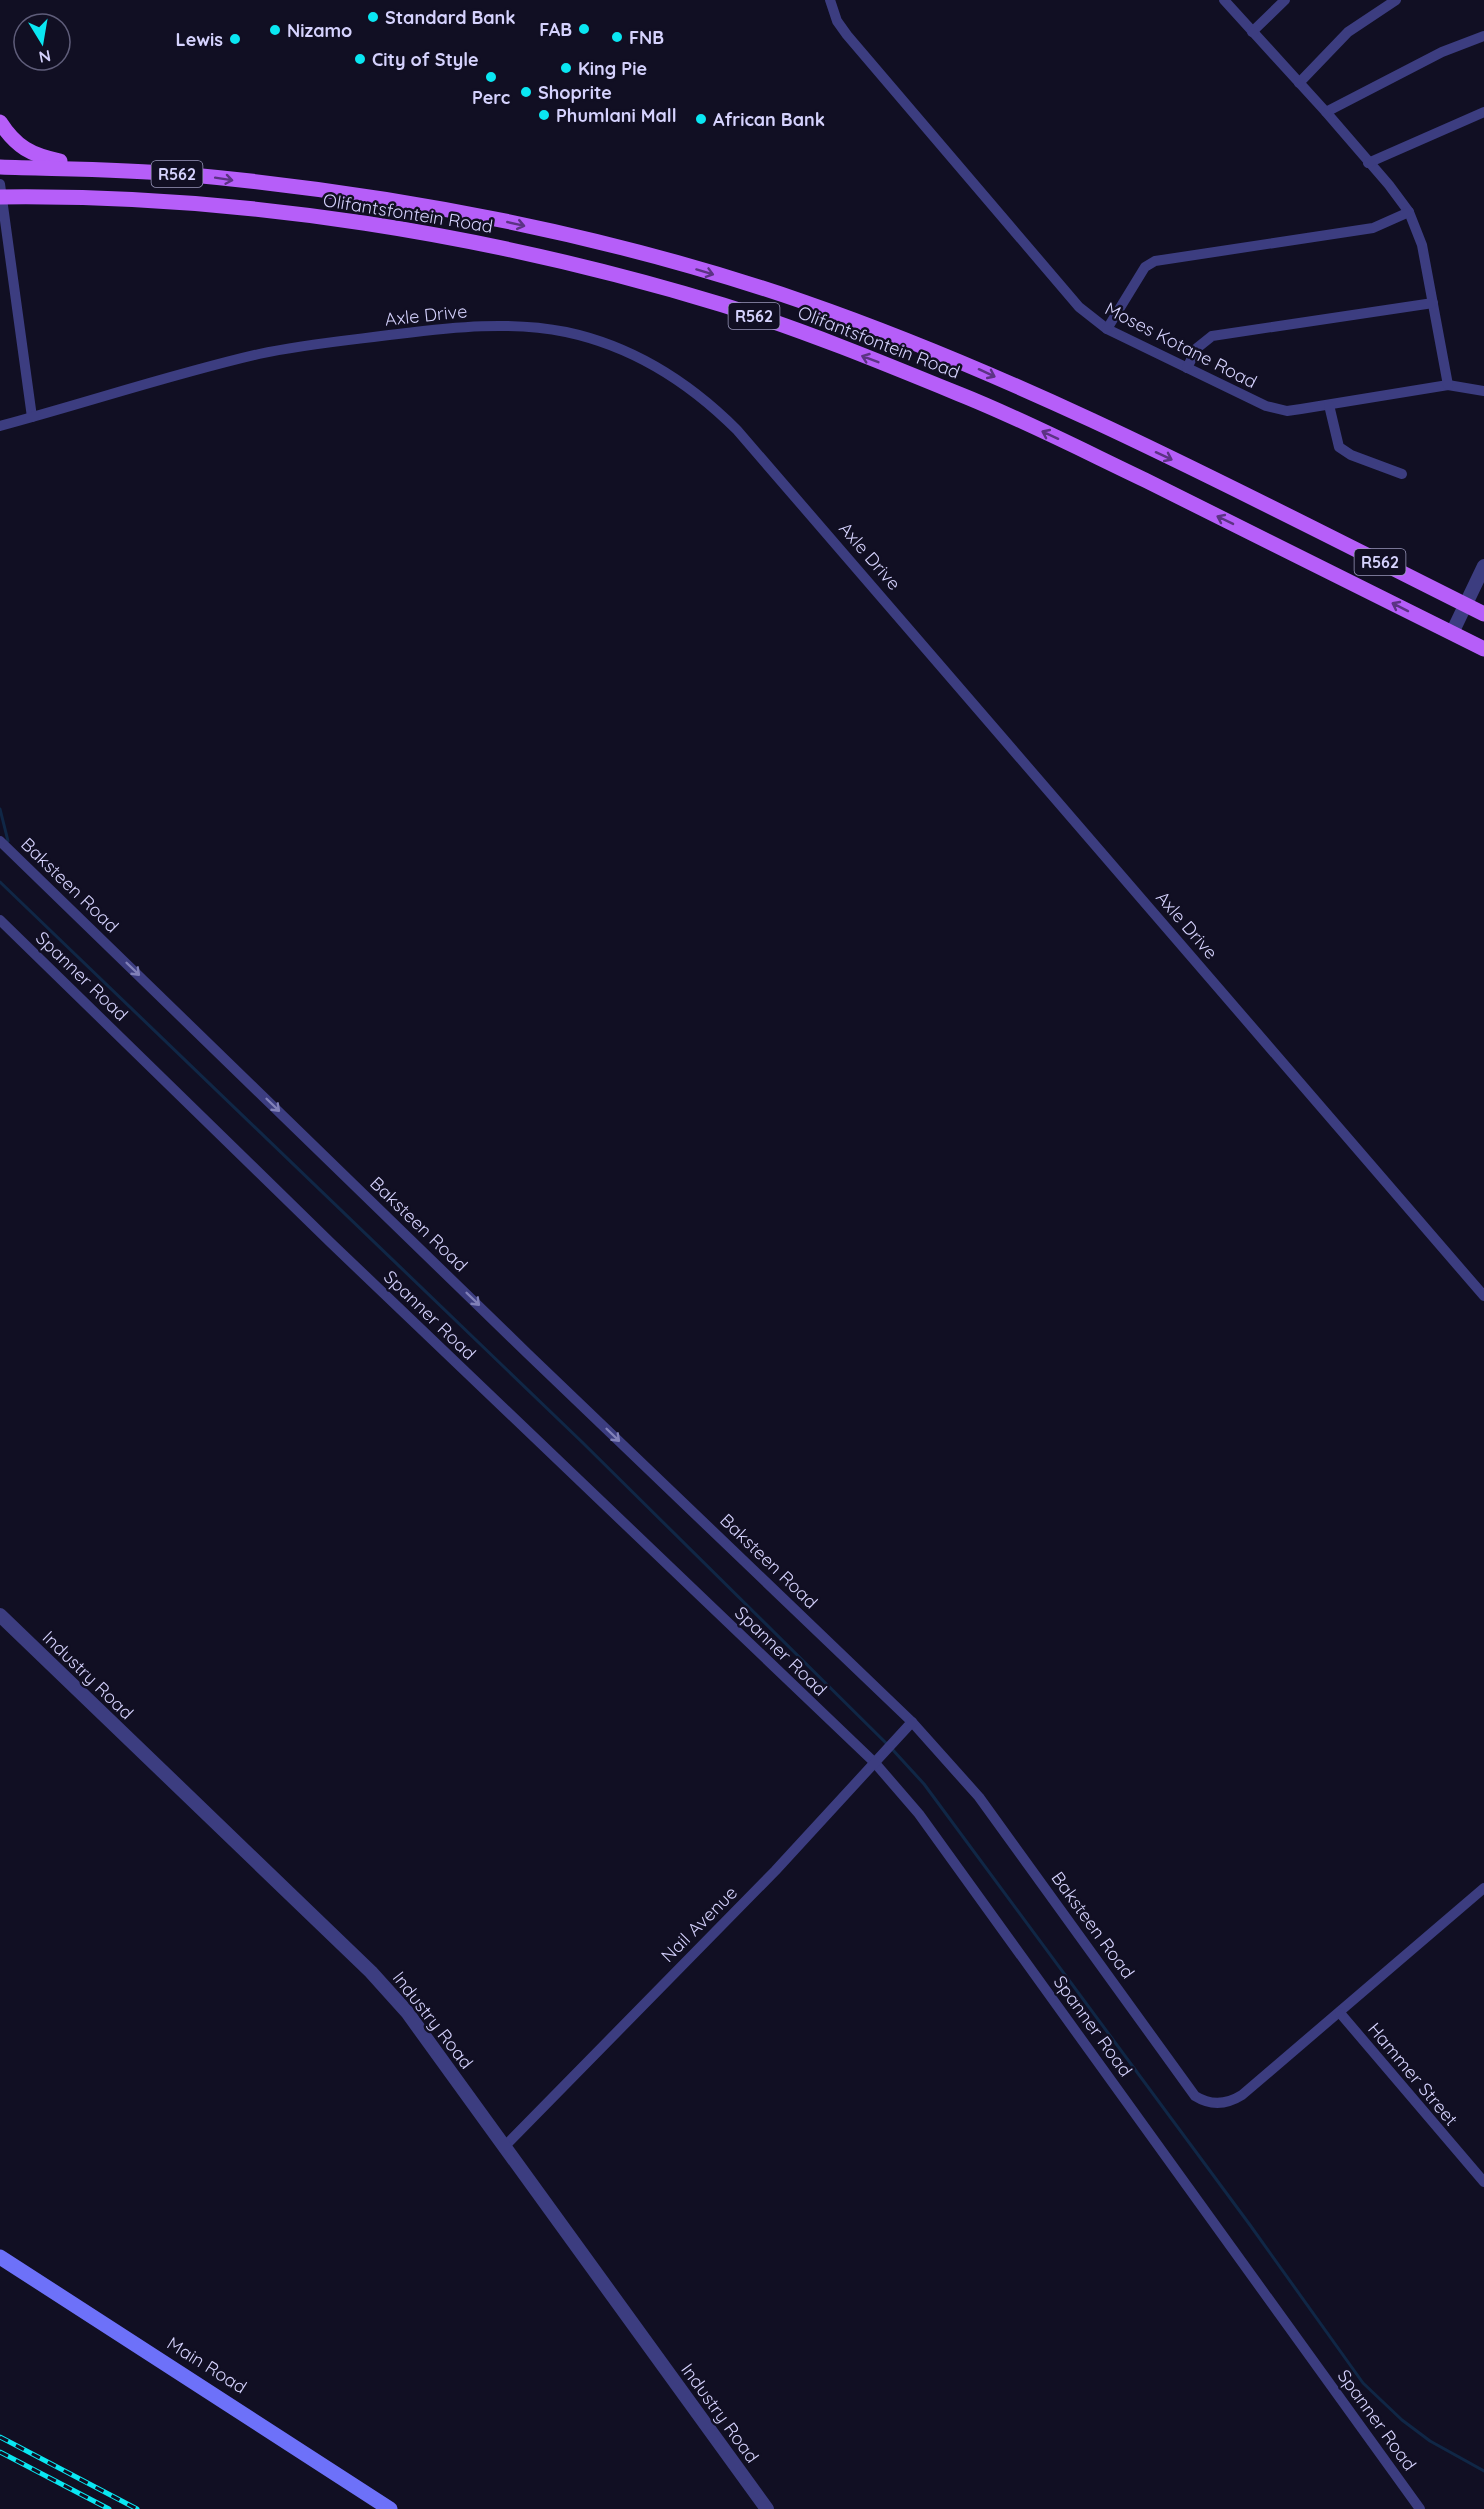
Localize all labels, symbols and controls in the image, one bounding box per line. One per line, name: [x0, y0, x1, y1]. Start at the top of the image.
place label: Standard Bank: [385, 6, 516, 29]
marker: Standard Bank: [366, 10, 380, 24]
north arrow: [12, 12, 72, 72]
place label: FAB: [539, 18, 572, 41]
place label: Nizamo: [287, 19, 352, 42]
marker: FAB: [577, 22, 591, 36]
marker: Nizamo: [268, 23, 282, 37]
place label: FNB: [629, 26, 664, 49]
place label: Lewis: [176, 28, 223, 51]
marker: FNB: [610, 30, 624, 44]
marker: Lewis: [228, 32, 242, 46]
text: N: [37, 46, 53, 68]
place label: City of Style: [372, 48, 479, 71]
marker: City of Style: [353, 52, 367, 66]
place label: King Pie: [578, 57, 647, 80]
marker: King Pie: [559, 61, 573, 75]
marker: Perc: [484, 70, 498, 84]
place label: Shoprite: [538, 81, 612, 104]
marker: Shoprite: [519, 85, 533, 99]
place label: Perc: [472, 86, 510, 109]
place label: Phumlani Mall: [556, 104, 677, 127]
marker: Phumlani Mall: [537, 108, 551, 122]
place label: African Bank: [713, 108, 825, 131]
marker: African Bank: [694, 112, 708, 126]
road number: R562: [152, 161, 202, 187]
one-way arrow: [214, 174, 233, 185]
street label: Olifantsfontein Road: [321, 188, 495, 238]
one-way arrow: [506, 219, 525, 231]
one-way arrow: [695, 267, 714, 278]
street label: Moses Kotane Road: [1101, 297, 1261, 393]
street label: Axle Drive: [384, 299, 468, 331]
street label: Olifantsfontein Road: [795, 301, 963, 383]
road number: R562: [728, 303, 780, 329]
one-way arrow: [862, 353, 880, 364]
one-way arrow: [978, 368, 996, 380]
one-way arrow: [1041, 429, 1059, 441]
one-way arrow: [1154, 451, 1172, 463]
one-way arrow: [1217, 513, 1235, 525]
street label: Axle Drive: [834, 517, 906, 595]
road number: R562: [1354, 549, 1406, 575]
one-way arrow: [1391, 600, 1409, 612]
street label: Baksteen Road: [16, 833, 124, 937]
street label: Axle Drive: [1151, 886, 1223, 964]
street label: Spanner Road: [31, 926, 133, 1026]
one-way arrow: [125, 962, 140, 976]
one-way arrow: [265, 1097, 280, 1112]
street label: Baksteen Road: [365, 1172, 473, 1276]
street label: Spanner Road: [379, 1265, 481, 1365]
one-way arrow: [465, 1292, 480, 1307]
one-way arrow: [605, 1428, 620, 1442]
street label: Baksteen Road: [715, 1509, 823, 1613]
street label: Spanner Road: [730, 1601, 832, 1701]
street label: Industry Road: [38, 1626, 138, 1724]
street label: Baksteen Road: [1046, 1867, 1140, 1983]
street label: Nail Avenue: [656, 1881, 742, 1967]
street label: Industry Road: [388, 1967, 478, 2073]
street label: Spanner Road: [1049, 1971, 1137, 2081]
street label: Hammer Street: [1363, 2018, 1463, 2130]
street label: Main Road: [163, 2332, 251, 2398]
street label: Industry Road: [676, 2359, 764, 2467]
street label: Spanner Road: [1333, 2365, 1421, 2475]

